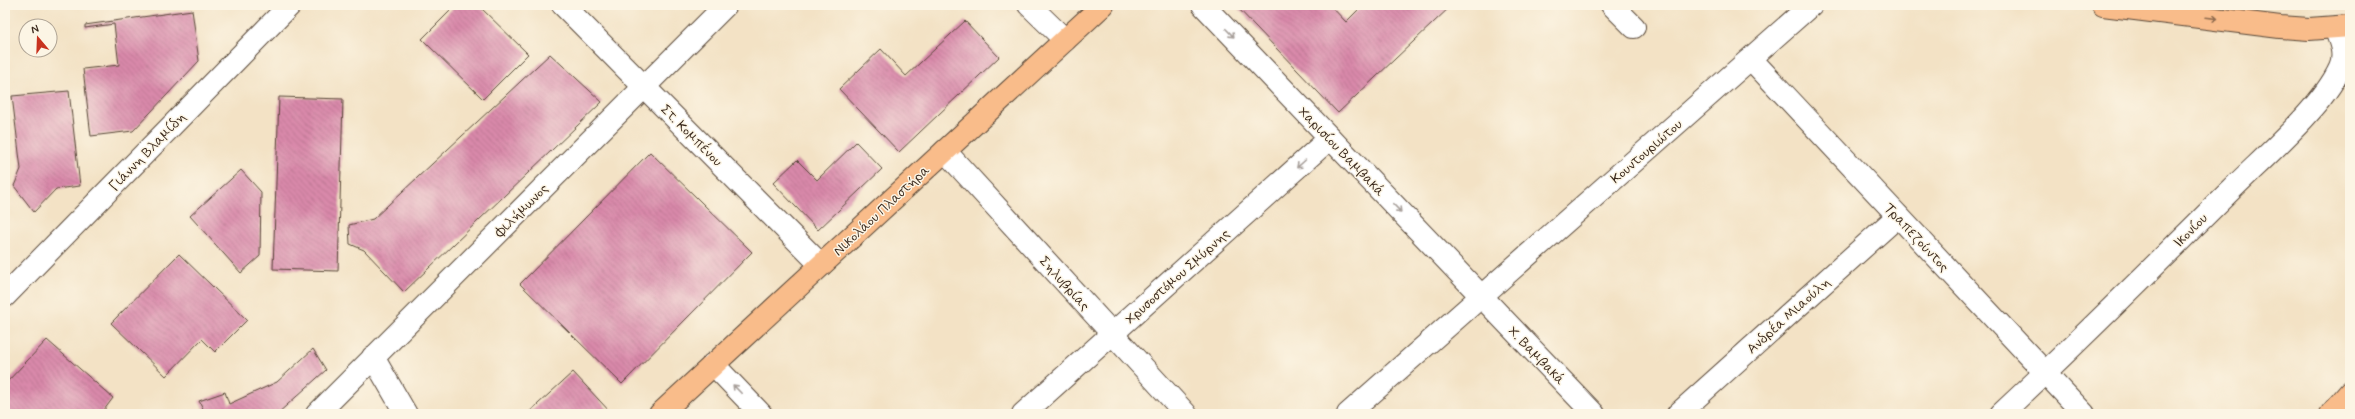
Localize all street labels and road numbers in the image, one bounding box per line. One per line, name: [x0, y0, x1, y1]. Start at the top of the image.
street label: Στ. Κομπένου: [656, 100, 727, 171]
street label: Χαρισίου Βαμβακά: [1294, 103, 1389, 200]
street label: Γιάννη Βλαμίδη: [105, 108, 190, 195]
street label: Κουντουριώτου: [1607, 116, 1686, 188]
street label: Νικολάου Πλαστήρα: [830, 161, 934, 260]
street label: Φιλήμωνος: [490, 180, 552, 242]
street label: Τραπεζούντος: [1880, 199, 1953, 276]
street label: Ικονίου: [2170, 210, 2212, 252]
street label: Χρυσοστόμου Σμύρνης: [1122, 225, 1234, 329]
street label: Σηλυβρίας: [1035, 253, 1093, 315]
street label: Ανδρέα Μιαούλη: [1742, 273, 1834, 358]
street label: Χ. Βαμβακά: [1504, 323, 1569, 389]

